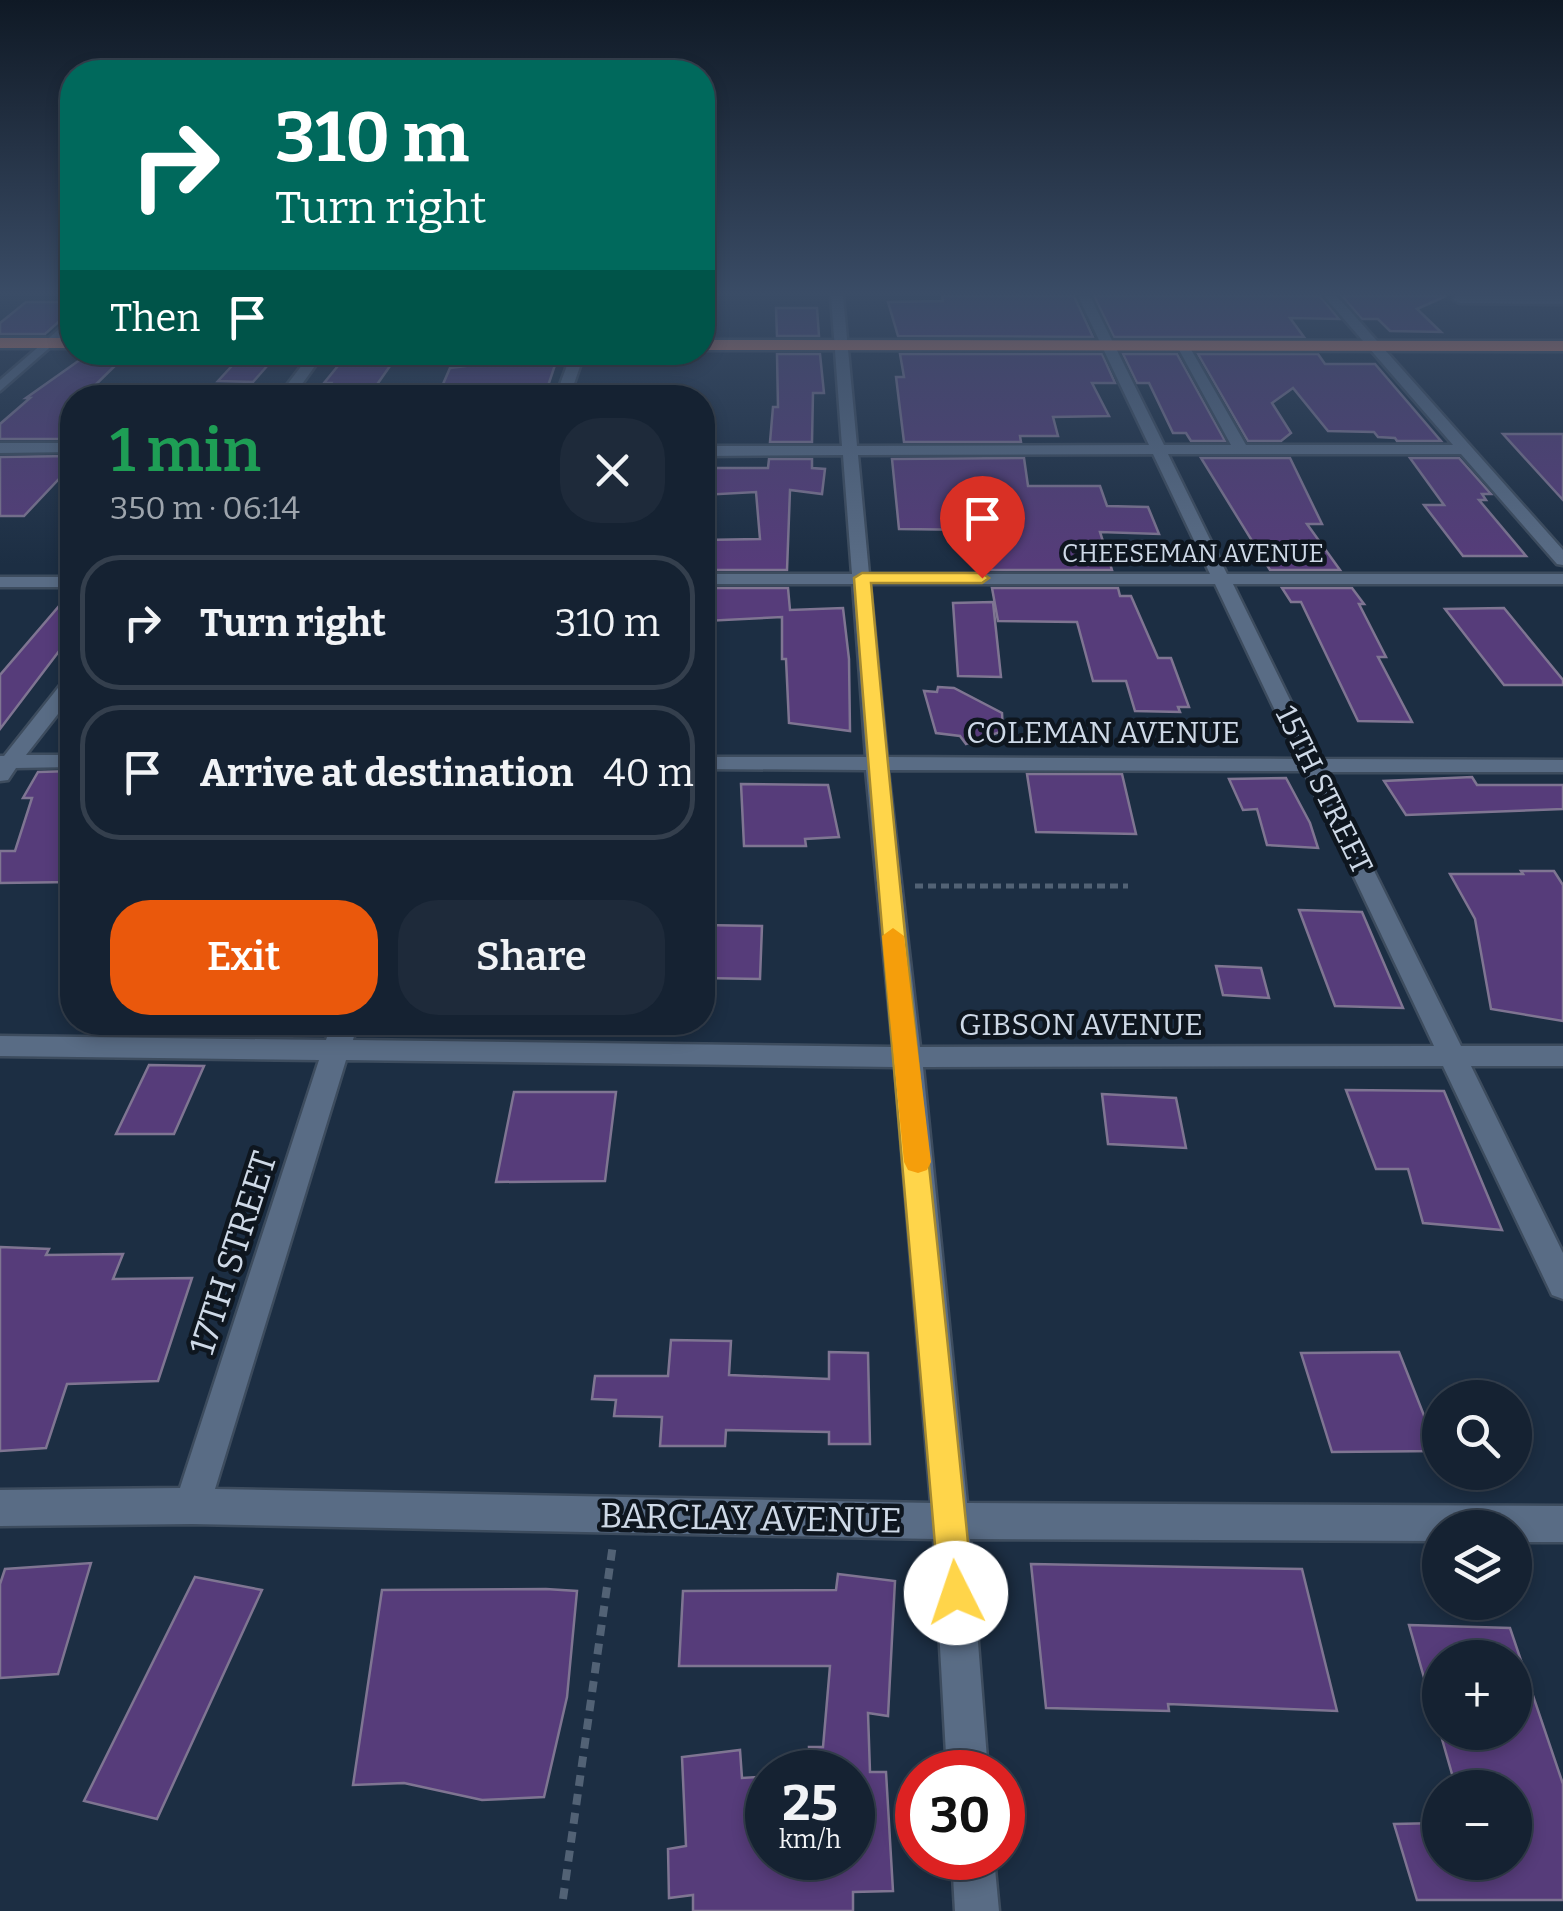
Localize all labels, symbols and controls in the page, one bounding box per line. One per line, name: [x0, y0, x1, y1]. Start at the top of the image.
text: 310 m: [275, 96, 469, 180]
icon: right: [110, 100, 240, 230]
text: Turn right: [275, 181, 487, 235]
icon: arrive: [220, 290, 275, 345]
text: Then: [110, 295, 200, 341]
text: 1 min: [110, 415, 261, 487]
button: close: [560, 418, 665, 523]
pin: [940, 476, 1025, 579]
text: 350 m · 06:14: [110, 489, 300, 527]
icon: arrive: [955, 491, 1010, 546]
street label: CHEESEMAN AVENUE: [1062, 539, 1324, 569]
icon: right: [115, 595, 170, 650]
text: Turn right: [200, 600, 386, 646]
text: 310 m: [555, 600, 660, 646]
street label: 15TH STREET: [1268, 700, 1380, 880]
street label: COLEMAN AVENUE: [966, 715, 1240, 751]
icon: arrive: [115, 745, 170, 800]
text: Arrive at destination: [200, 750, 573, 796]
text: 40 m: [603, 750, 694, 796]
button: Exit: [110, 900, 378, 1015]
button: Share: [398, 900, 665, 1015]
street label: GIBSON AVENUE: [959, 1007, 1203, 1043]
street label: 17TH STREET: [180, 1146, 286, 1360]
map controls: [1422, 1380, 1532, 1880]
button: search: [1422, 1380, 1532, 1490]
street label: BARCLAY AVENUE: [600, 1494, 902, 1542]
button: layers: [1422, 1510, 1532, 1620]
position arrow: [904, 1541, 1008, 1645]
button: +: [1422, 1640, 1532, 1750]
speed limit sign: 30: [895, 1750, 1025, 1880]
button: −: [1422, 1770, 1532, 1880]
text: 25: [782, 1773, 838, 1833]
text: km/h: [779, 1825, 841, 1855]

